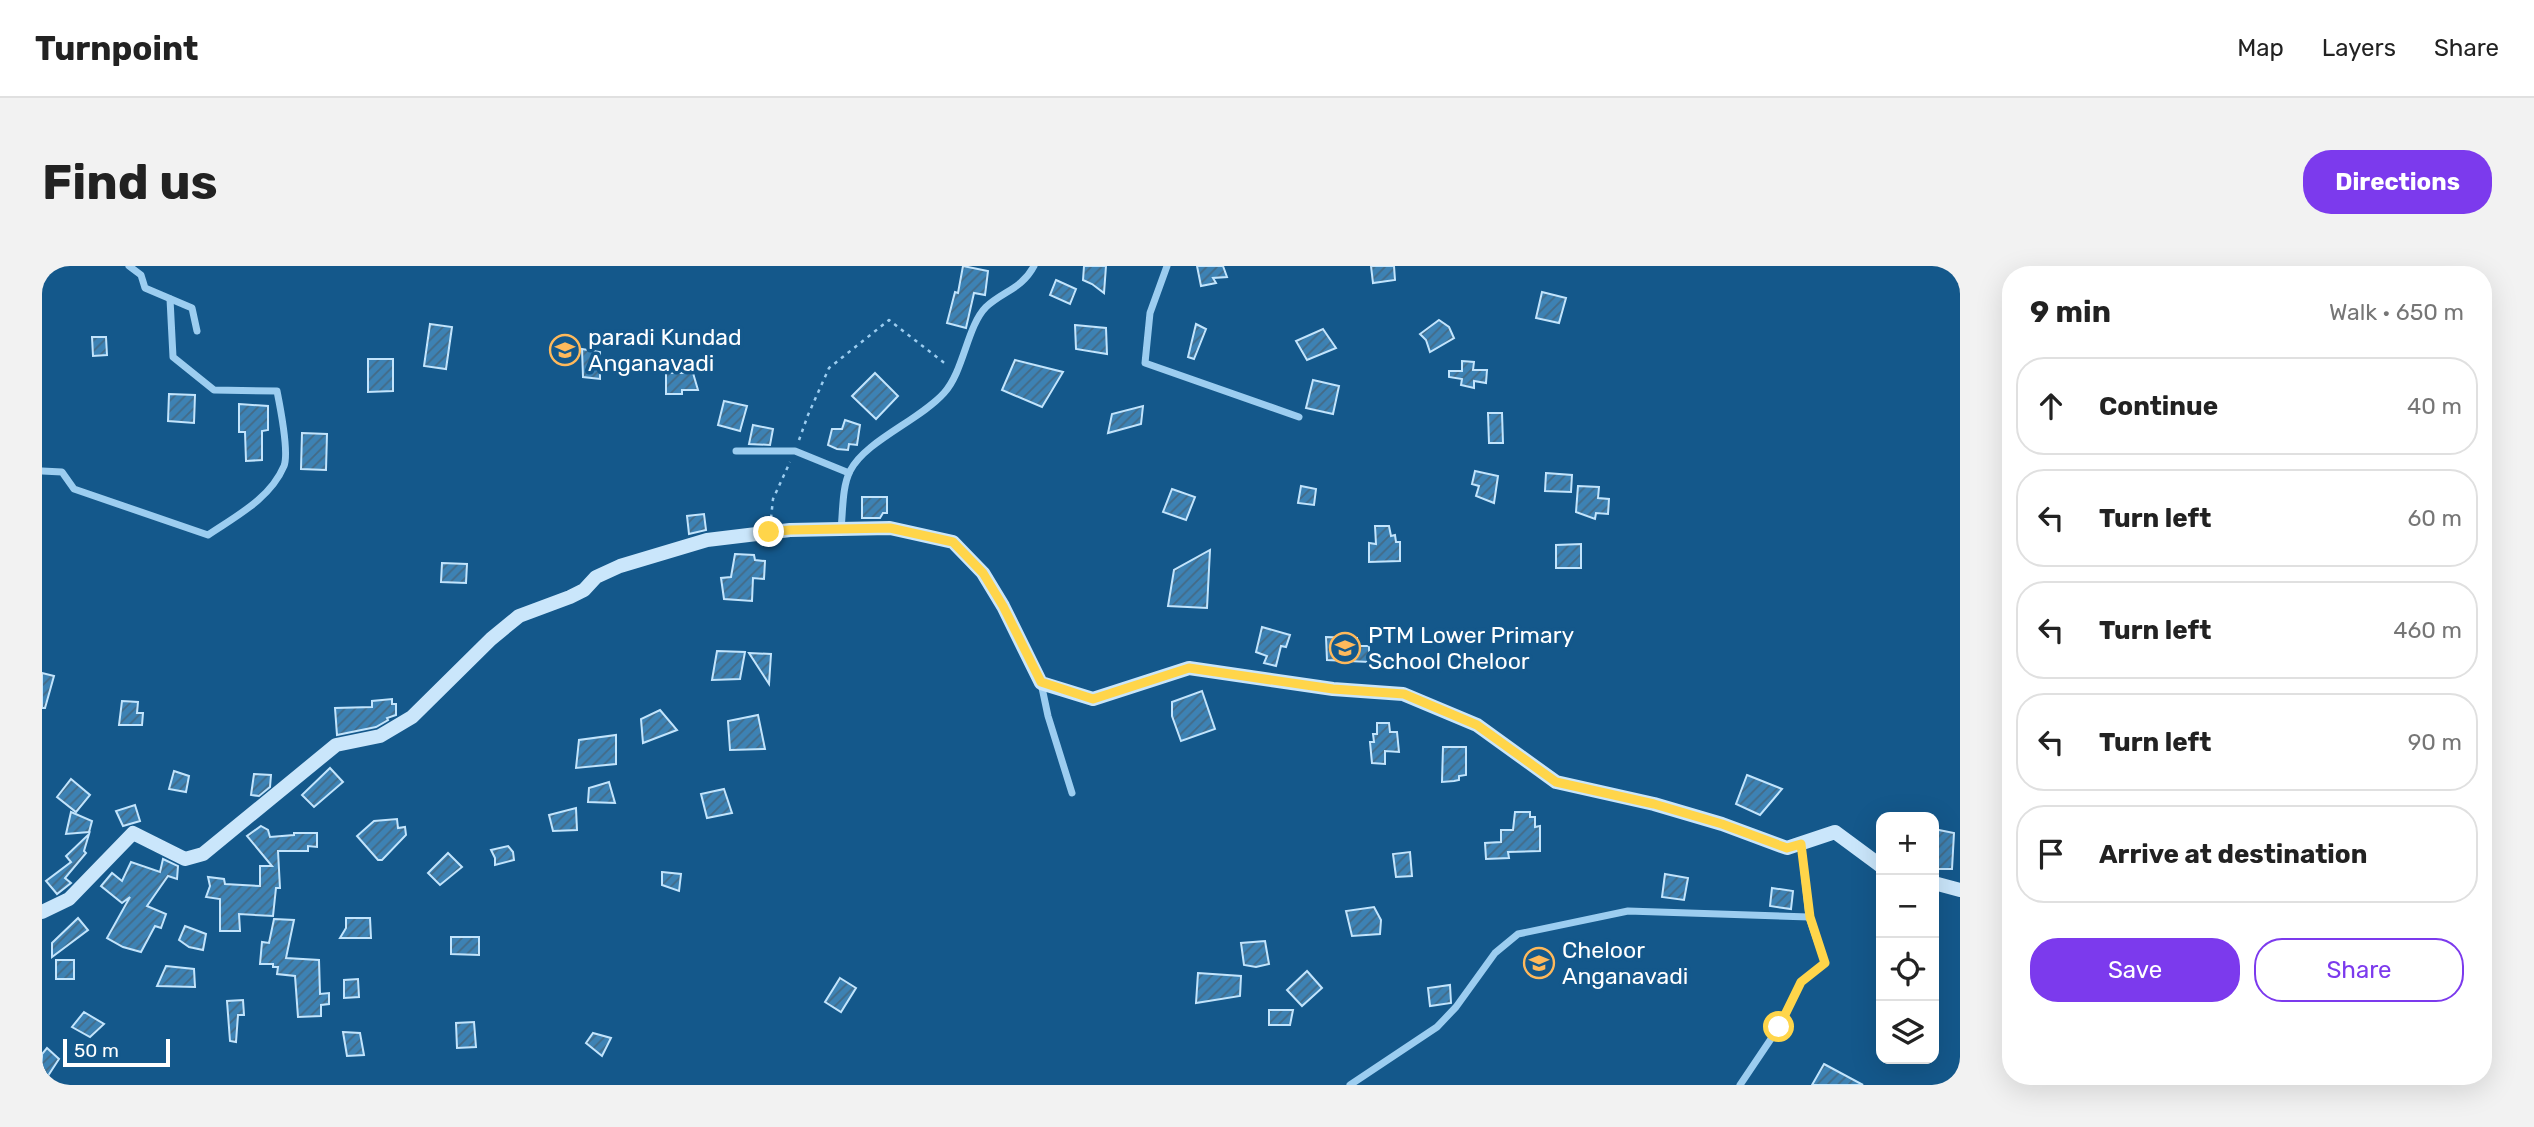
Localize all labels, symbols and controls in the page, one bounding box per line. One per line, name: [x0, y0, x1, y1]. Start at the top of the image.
text: Turnpoint: [35, 29, 198, 68]
text: Map: [2237, 34, 2284, 62]
text: Layers: [2322, 34, 2396, 62]
text: Share: [2434, 34, 2499, 62]
button: Directions: [2303, 150, 2492, 214]
text: Find us: [42, 153, 218, 211]
text: 9 min: [2030, 294, 2111, 330]
text: Walk · 650 m: [2329, 298, 2464, 326]
place label: paradi Kundad Anganavadi: [588, 323, 742, 377]
school or university icon: paradi Kundad Anganavadi: [548, 333, 582, 367]
icon: ahead: [2032, 387, 2070, 425]
text: Continue: [2099, 391, 2218, 422]
text: 40 m: [2407, 392, 2462, 420]
icon: left: [2032, 499, 2070, 537]
text: Turn left: [2099, 503, 2211, 534]
text: 60 m: [2407, 504, 2462, 532]
route end: [753, 516, 784, 547]
icon: left: [2032, 611, 2070, 649]
text: Turn left: [2099, 615, 2211, 646]
text: 460 m: [2393, 616, 2462, 644]
place label: PTM Lower Primary School Cheloor: [1368, 621, 1574, 675]
school or university icon: PTM Lower Primary School Cheloor: [1328, 631, 1362, 665]
icon: left: [2032, 723, 2070, 761]
text: Turn left: [2099, 727, 2211, 758]
text: 90 m: [2408, 728, 2462, 756]
map controls: [1876, 812, 1939, 1064]
button: +: [1876, 812, 1939, 875]
icon: arrive: [2032, 835, 2070, 873]
text: Arrive at destination: [2099, 839, 2367, 870]
button: −: [1876, 875, 1939, 938]
place label: Cheloor Anganavadi: [1562, 936, 1688, 990]
button: locate: [1876, 938, 1939, 1001]
button: Save: [2030, 938, 2240, 1002]
button: Share: [2254, 938, 2464, 1002]
school or university icon: Cheloor Anganavadi: [1522, 946, 1556, 980]
button: layers: [1876, 1001, 1939, 1064]
route start: [1763, 1011, 1794, 1042]
scale bar: [63, 1036, 170, 1068]
text: 50 m: [74, 1039, 119, 1062]

